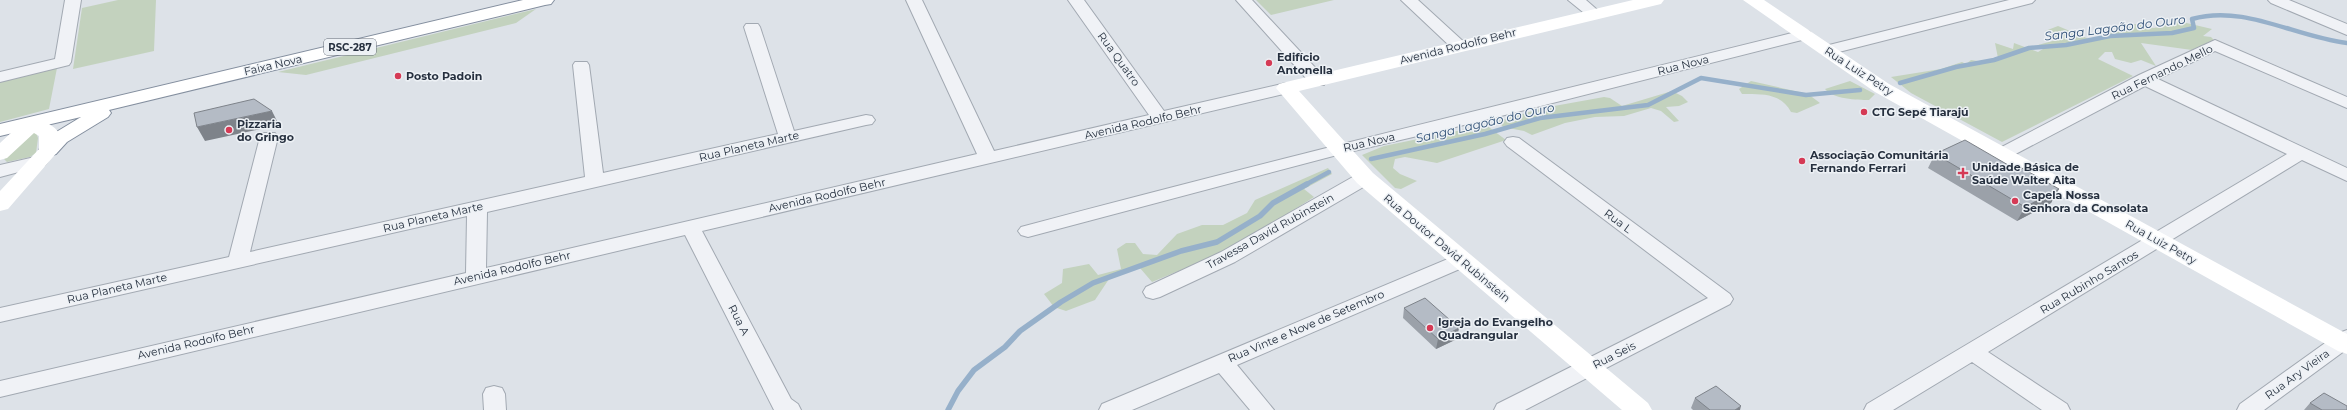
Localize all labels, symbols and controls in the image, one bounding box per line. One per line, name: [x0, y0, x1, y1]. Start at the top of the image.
water label: Sanga Lagoão do Ouro: [2044, 11, 2187, 44]
street label: Avenida Rodolfo Behr: [1398, 25, 1518, 67]
street label: Rua Quatro: [1095, 29, 1143, 89]
road number: RSC-287: [324, 39, 376, 55]
street label: Rua Fernando Mello: [2109, 41, 2215, 103]
street label: Rua Luiz Petry: [1822, 44, 1896, 98]
place label: Edifício Antonella: [1276, 50, 1333, 77]
street label: Faixa Nova: [243, 52, 303, 78]
street label: Rua Nova: [1656, 52, 1710, 78]
marker: Edifício Antonella: [1264, 58, 1274, 68]
place label: Posto Padoin: [406, 69, 482, 83]
marker: Posto Padoin: [393, 71, 403, 81]
water label: Sanga Lagoão do Ouro: [1414, 99, 1556, 146]
street label: Avenida Rodolfo Behr: [1083, 102, 1203, 142]
place label: CTG Sepé Tiarajú: [1872, 105, 1969, 119]
marker: CTG Sepé Tiarajú: [1859, 107, 1869, 117]
place label: Pizzaria do Gringo: [237, 117, 294, 144]
marker: Pizzaria do Gringo: [224, 125, 234, 135]
street label: Rua Planeta Marte: [698, 128, 801, 164]
street label: Rua Nova: [1342, 129, 1396, 155]
place label: Associação Comunitária Fernando Ferrari: [1809, 148, 1949, 175]
marker: Associação Comunitária Fernando Ferrari: [1797, 156, 1807, 166]
place label: Unidade Básica de Saúde Walter Aita: [1972, 160, 2079, 187]
marker: Unidade Básica de Saúde Walter Aita: [1957, 167, 1969, 179]
street label: Avenida Rodolfo Behr: [767, 175, 887, 215]
place label: Capela Nossa Senhora da Consolata: [2023, 188, 2148, 215]
street label: Travessa David Rubinstein: [1204, 190, 1336, 272]
street label: Rua Doutor David Rubinstein: [1381, 191, 1513, 305]
marker: Capela Nossa Senhora da Consolata: [2010, 196, 2020, 206]
street label: Rua Planeta Marte: [382, 199, 485, 235]
street label: Rua L: [1601, 206, 1635, 236]
street label: Rua Luiz Petry: [2123, 217, 2199, 267]
street label: Rua Rubinho Santos: [2037, 247, 2141, 317]
street label: Avenida Rodolfo Behr: [452, 248, 572, 288]
street label: Rua Planeta Marte: [66, 270, 169, 306]
street label: Rua Vinte e Nove de Setembro: [1226, 287, 1386, 365]
street label: Rua A: [725, 302, 753, 338]
place label: Igreja do Evangelho Quadrangular: [1438, 315, 1553, 342]
street label: Avenida Rodolfo Behr: [136, 322, 256, 362]
marker: Igreja do Evangelho Quadrangular: [1425, 323, 1435, 333]
street label: Rua Seis: [1590, 338, 1638, 372]
street label: Rua Ary Vieira: [2262, 346, 2332, 402]

